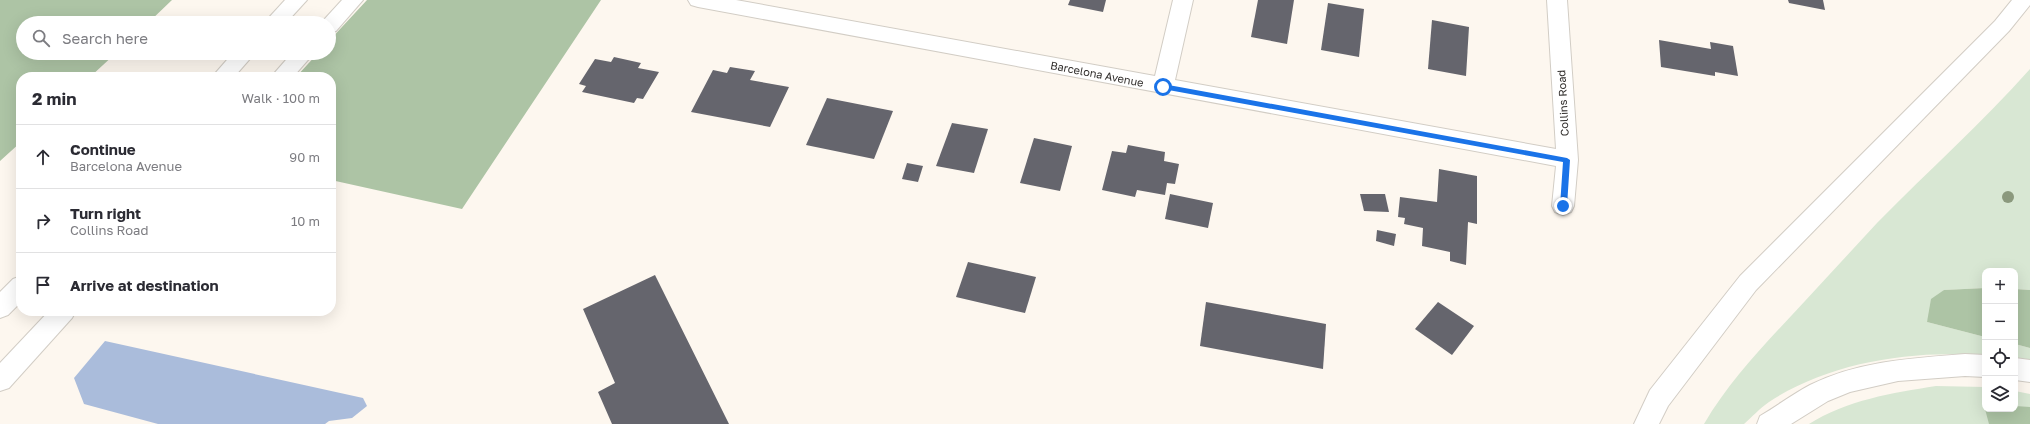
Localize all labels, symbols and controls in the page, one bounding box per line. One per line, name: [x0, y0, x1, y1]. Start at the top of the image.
search box: [16, 16, 336, 60]
icon: search: [30, 27, 52, 49]
text: Search here: [62, 29, 148, 47]
street label: Barcelona Avenue: [1049, 58, 1145, 89]
street label: Collins Road: [1554, 70, 1571, 137]
route start: [1154, 78, 1172, 96]
text: 2 min: [32, 88, 76, 109]
text: Walk · 100 m: [242, 90, 320, 106]
text: Continue: [70, 140, 136, 158]
icon: ahead: [32, 146, 54, 168]
text: 90 m: [289, 149, 320, 165]
text: Barcelona Avenue: [70, 158, 182, 174]
route end: [1554, 197, 1572, 215]
text: Turn right: [70, 204, 141, 222]
icon: right: [32, 210, 54, 232]
text: 10 m: [291, 213, 320, 229]
text: Collins Road: [70, 222, 148, 238]
map controls: [1982, 268, 2018, 412]
button: +: [1982, 268, 2018, 304]
icon: arrive: [32, 274, 54, 296]
text: Arrive at destination: [70, 276, 219, 294]
button: −: [1982, 304, 2018, 340]
button: locate: [1982, 340, 2018, 376]
button: layers: [1982, 376, 2018, 412]

